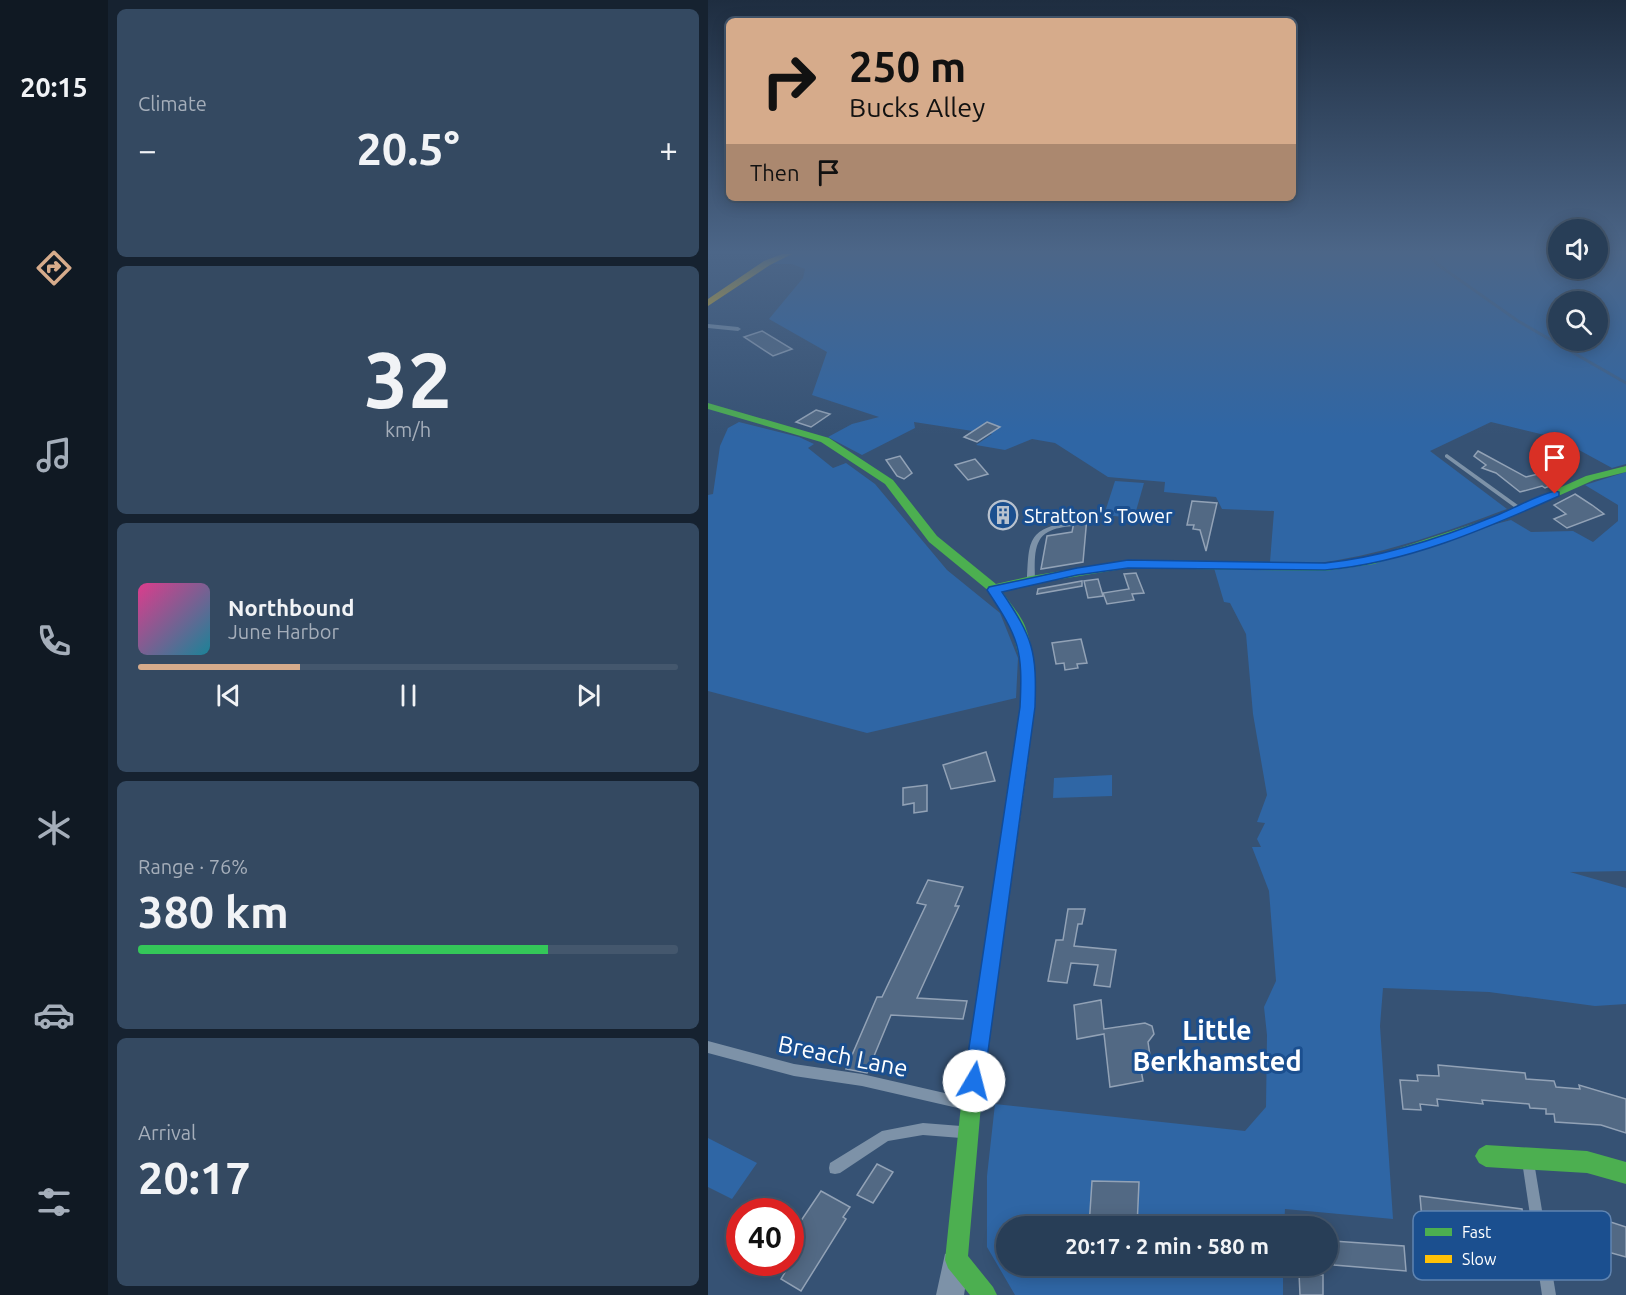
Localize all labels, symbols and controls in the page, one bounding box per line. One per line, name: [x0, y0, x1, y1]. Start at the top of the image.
icon: right: [750, 42, 828, 120]
text: 250 m: [849, 43, 966, 90]
text: 20:15: [20, 72, 88, 102]
text: Climate: [138, 92, 207, 115]
text: Bucks Alley: [849, 92, 985, 122]
text: 20.5°: [356, 123, 460, 174]
text: −: [138, 131, 157, 168]
text: +: [659, 131, 678, 168]
icon: arrive: [812, 156, 845, 189]
text: Then: [750, 160, 800, 185]
map controls: [1548, 219, 1608, 351]
button: sound: [1548, 219, 1608, 279]
icon: directions: [33, 247, 75, 289]
button: search: [1548, 291, 1608, 351]
text: 32: [364, 335, 452, 423]
text: km/h: [385, 418, 431, 441]
pin: [1529, 432, 1580, 494]
icon: music: [33, 434, 75, 476]
icon: arrive: [1538, 441, 1571, 474]
building icon: Stratton's Tower: [987, 499, 1019, 531]
place label: Stratton's Tower: [1024, 504, 1173, 527]
text: Northbound: [228, 595, 354, 620]
icon: phone: [33, 620, 75, 662]
text: June Harbor: [228, 620, 339, 643]
icon: previous: [212, 679, 245, 712]
icon: pause: [392, 679, 425, 712]
icon: next: [572, 679, 605, 712]
icon: climate: [33, 807, 75, 849]
text: Range · 76%: [138, 855, 248, 878]
text: 380 km: [138, 886, 289, 937]
icon: car: [33, 994, 75, 1036]
district label: Little Berkhamsted: [1132, 1015, 1302, 1076]
street label: Breach Lane: [776, 1030, 910, 1082]
position arrow: [942, 1049, 1006, 1113]
text: Arrival: [138, 1121, 196, 1144]
text: 20:17: [138, 1152, 251, 1203]
icon: filters: [33, 1181, 75, 1223]
speed limit sign: 40: [726, 1198, 804, 1276]
legend: [1413, 1211, 1611, 1280]
text: Fast: [1462, 1223, 1492, 1241]
text: 20:17 · 2 min · 580 m: [1065, 1233, 1269, 1258]
text: Slow: [1462, 1250, 1497, 1268]

